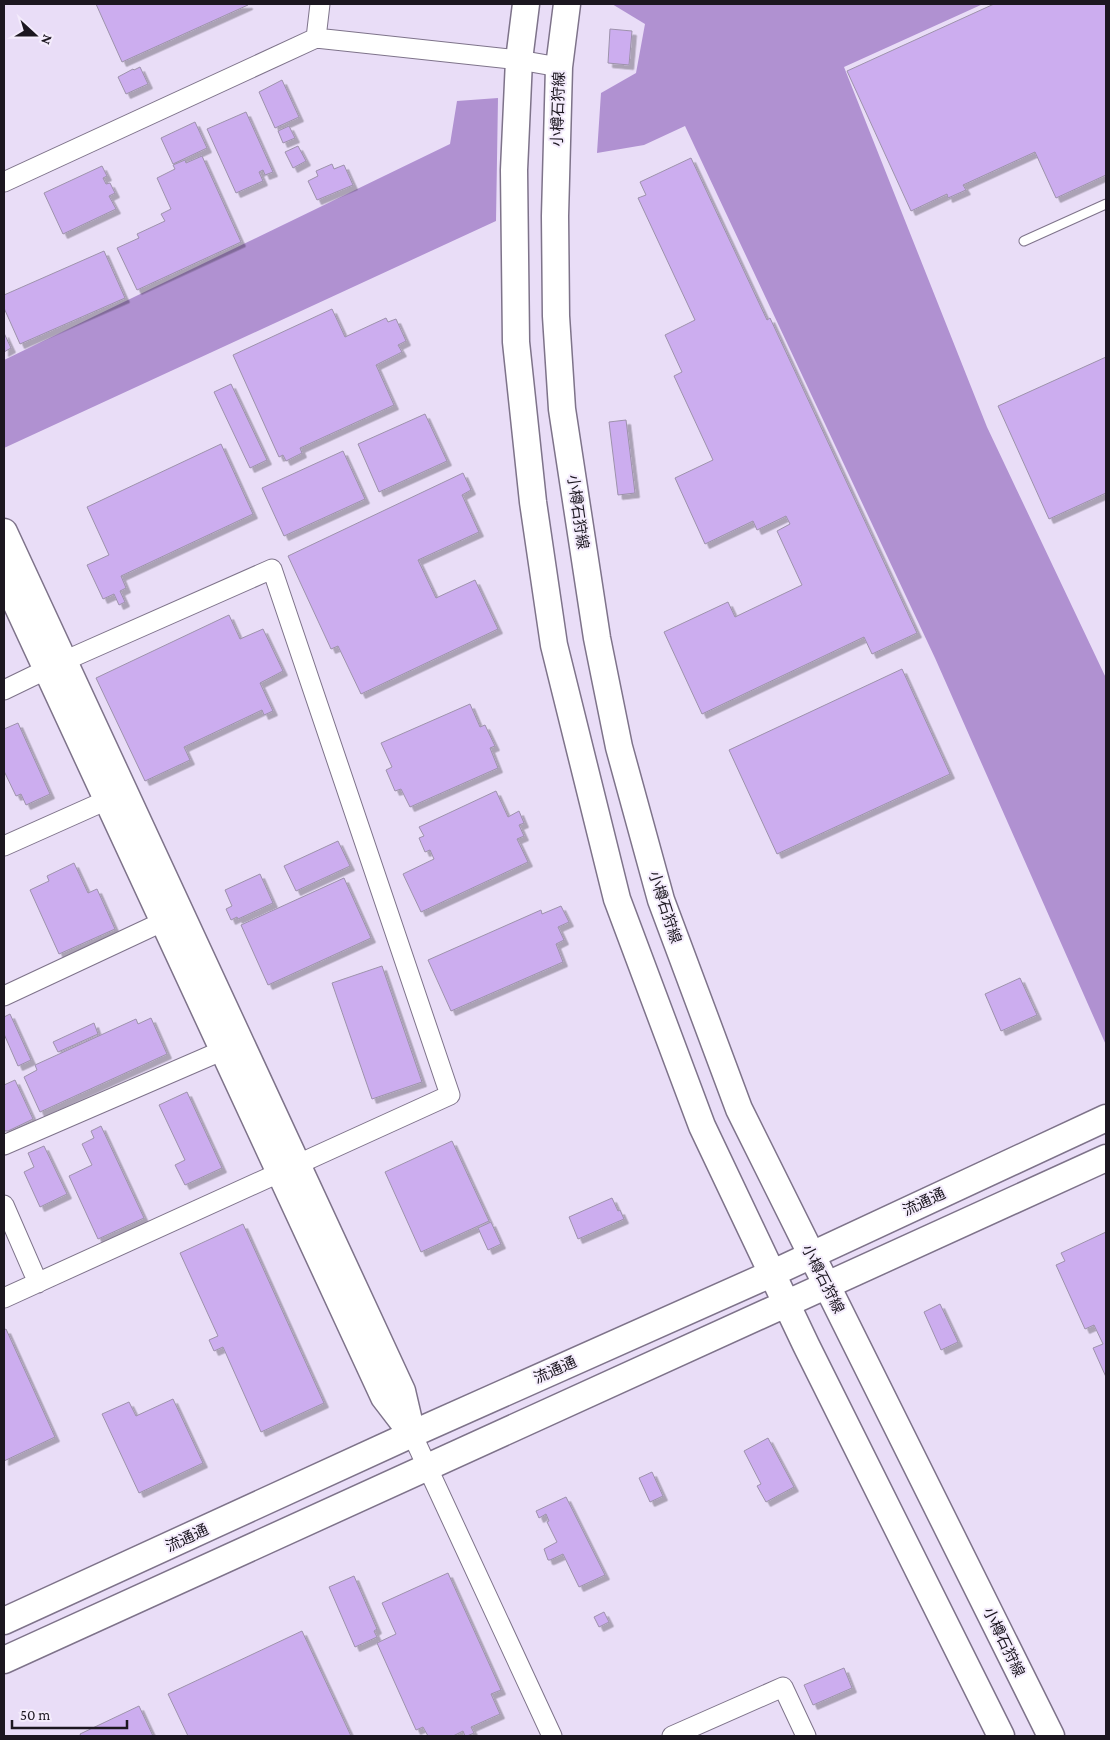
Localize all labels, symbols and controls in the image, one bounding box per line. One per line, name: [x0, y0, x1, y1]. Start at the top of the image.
north arrow: [10, 10, 60, 60]
text: N: [38, 32, 56, 47]
street label: 小樽石狩線: [549, 71, 567, 147]
street label: 小樽石狩線: [565, 474, 591, 550]
street label: 小樽石狩線: [646, 869, 684, 945]
street label: 流通通: [900, 1185, 948, 1219]
street label: 小樽石狩線: [799, 1242, 847, 1316]
street label: 流通通: [531, 1354, 579, 1386]
street label: 流通通: [163, 1521, 211, 1555]
street label: 小樽石狩線: [980, 1605, 1028, 1679]
scale bar: [12, 1698, 128, 1730]
text: 50 m: [20, 1707, 50, 1723]

